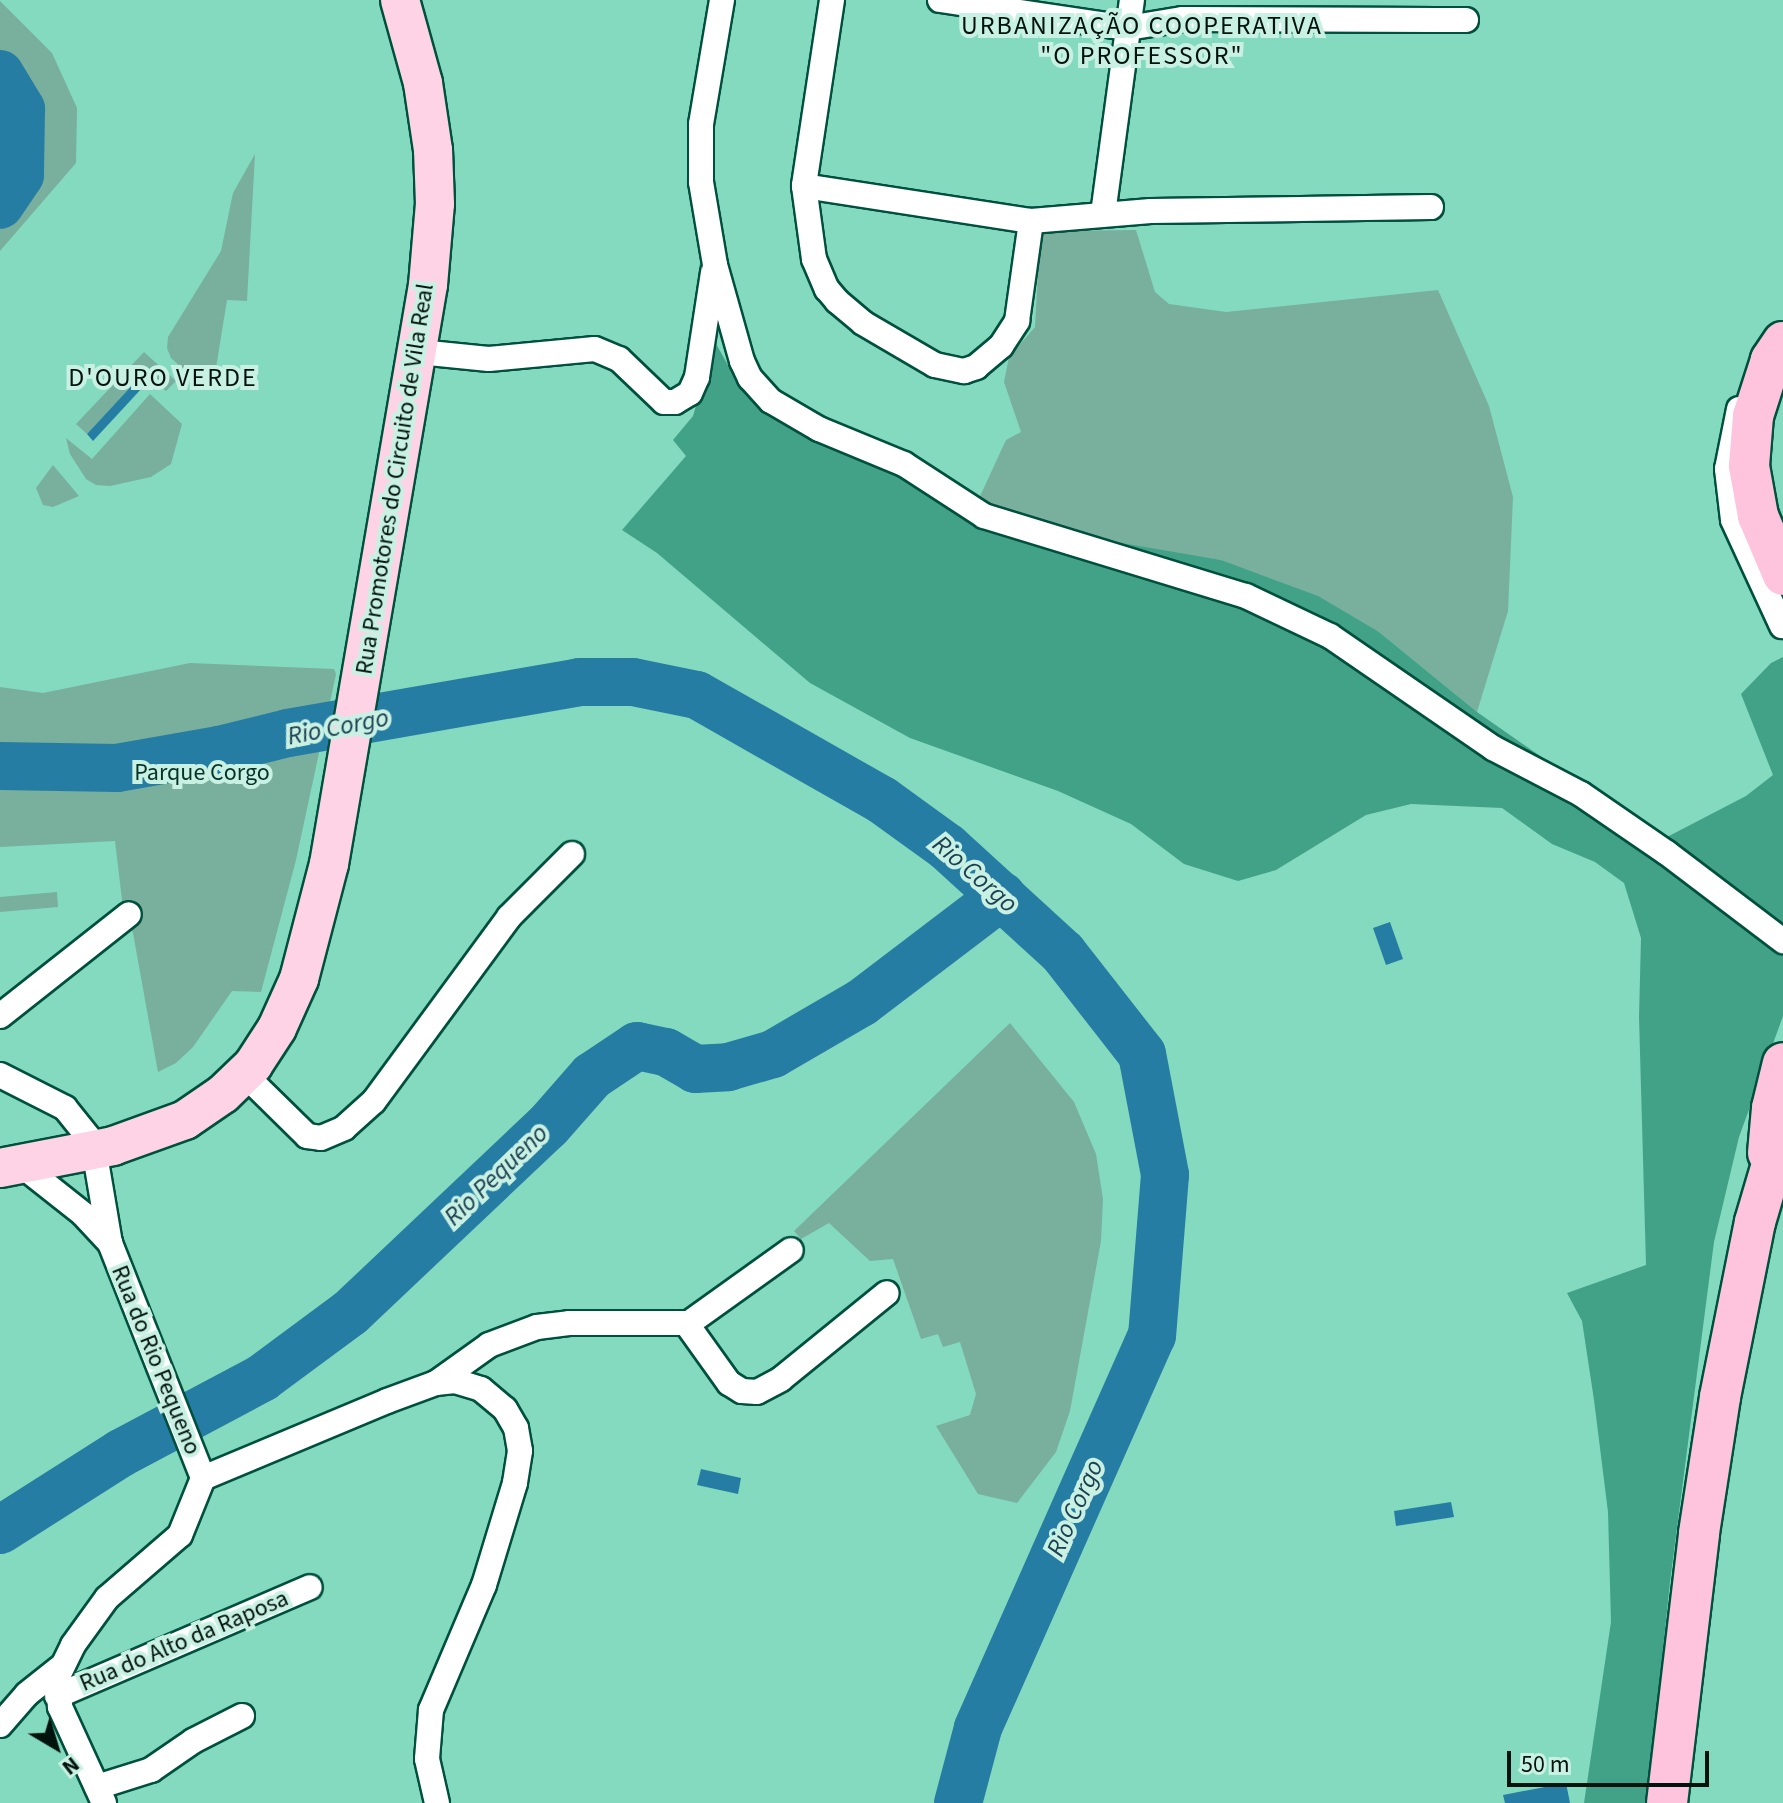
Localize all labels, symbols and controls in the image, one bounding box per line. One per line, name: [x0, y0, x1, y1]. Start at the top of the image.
district label: URBANIZAÇÃO COOPERATIVA "O PROFESSOR": [961, 10, 1323, 72]
street label: Rua Promotores do Circuito de Vila Real: [350, 282, 440, 676]
district label: D'OURO VERDE: [68, 362, 258, 394]
water label: Rio Corgo: [285, 702, 391, 752]
park label: Parque Corgo: [134, 759, 270, 787]
water label: Rio Corgo: [926, 829, 1024, 919]
water label: Rio Pequeno: [438, 1118, 554, 1232]
street label: Rua do Rio Pequeno: [105, 1261, 207, 1459]
water label: Rio Corgo: [1040, 1455, 1110, 1561]
street label: Rua do Alto da Raposa: [75, 1584, 293, 1698]
north arrow: [16, 1707, 96, 1787]
scale bar: [1511, 1735, 1713, 1785]
text: 50 m: [1521, 1747, 1570, 1782]
text: N: [55, 1749, 86, 1783]

